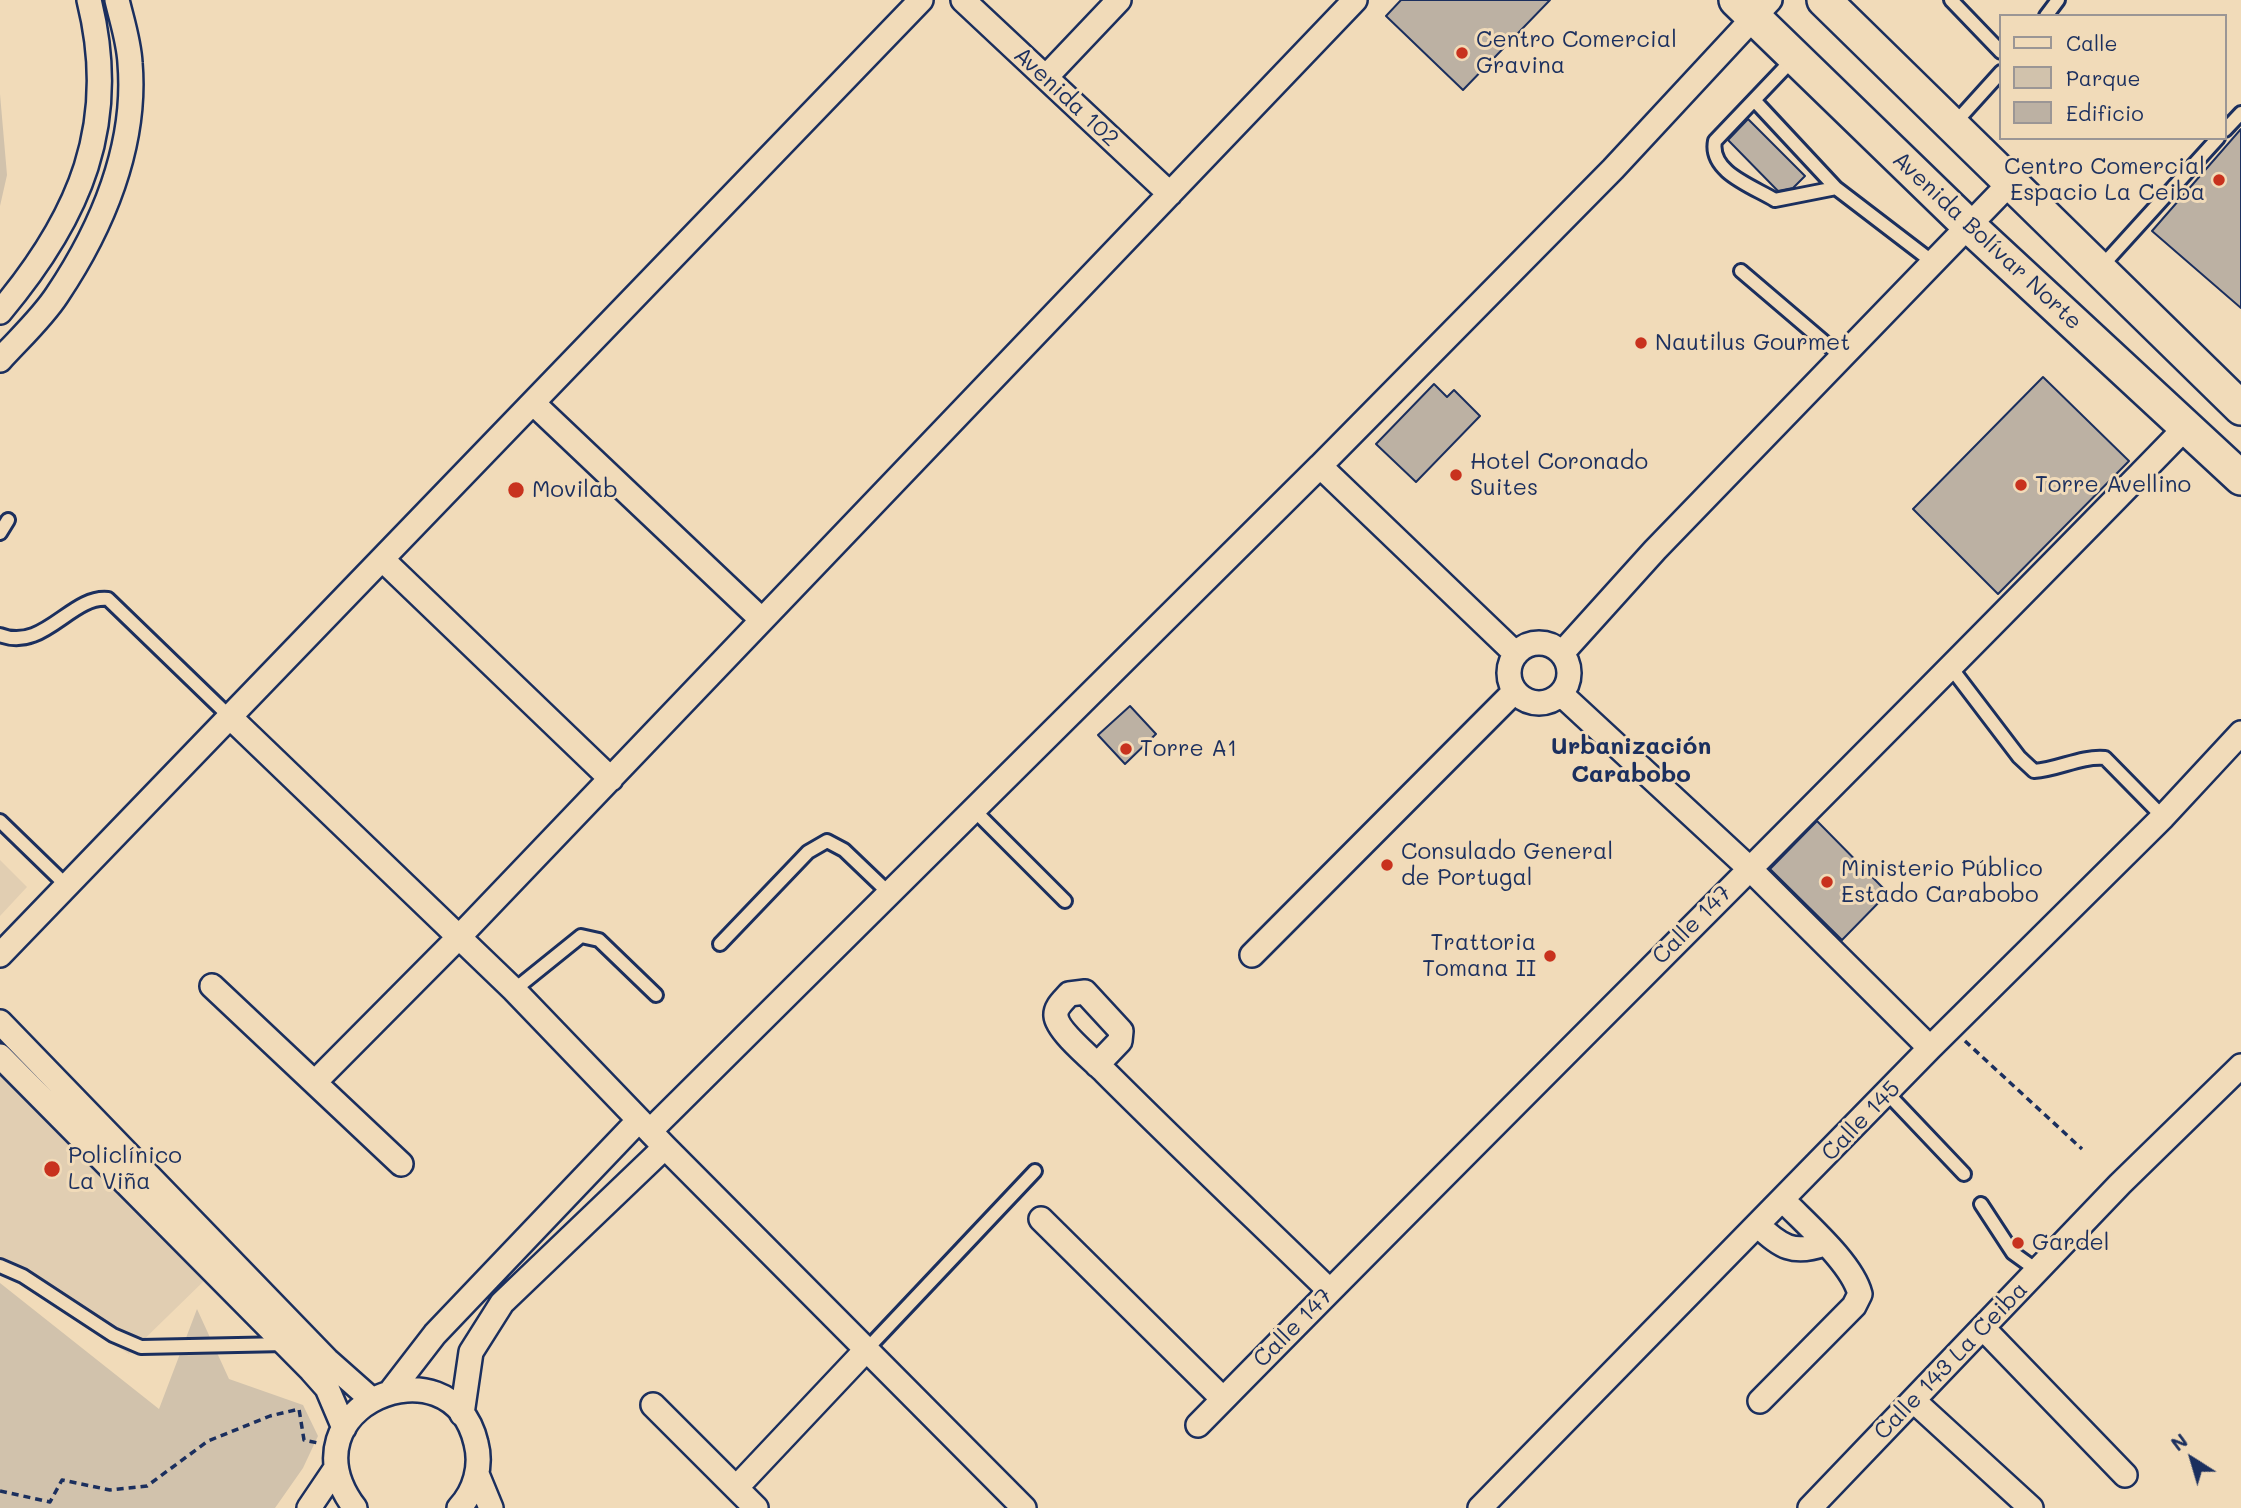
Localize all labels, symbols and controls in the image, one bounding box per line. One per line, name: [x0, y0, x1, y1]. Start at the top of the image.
legend: [2000, 14, 2227, 140]
place label: Centro Comercial Gravina: [1476, 26, 1677, 80]
text: Calle: [2066, 29, 2118, 56]
street label: Avenida 102: [1008, 41, 1124, 153]
marker: Centro Comercial Gravina: [1454, 45, 1470, 61]
text: Parque: [2066, 64, 2140, 91]
text: Edificio: [2066, 99, 2144, 126]
street label: Avenida Bolívar Norte: [1887, 146, 2087, 336]
place label: Centro Comercial Espacio La Ceiba: [2004, 153, 2205, 207]
marker: Centro Comercial Espacio La Ceiba: [2211, 172, 2227, 188]
place label: Nautilus Gourmet: [1655, 329, 1850, 357]
marker: Nautilus Gourmet: [1633, 335, 1649, 351]
place label: Hotel Coronado Suites: [1470, 448, 1648, 502]
marker: Hotel Coronado Suites: [1448, 467, 1464, 483]
place label: Torre Avellino: [2035, 471, 2191, 499]
place label: Movilab: [532, 476, 618, 504]
marker: Torre Avellino: [2013, 477, 2029, 493]
marker: Movilab: [506, 480, 526, 500]
district label: Urbanización Carabobo: [1551, 733, 1711, 789]
place label: Torre A1: [1140, 735, 1237, 763]
marker: Torre A1: [1118, 741, 1134, 757]
place label: Consulado General de Portugal: [1401, 838, 1613, 892]
place label: Ministerio Público Estado Carabobo: [1841, 855, 2043, 909]
marker: Consulado General de Portugal: [1379, 857, 1395, 873]
marker: Ministerio Público Estado Carabobo: [1819, 874, 1835, 890]
street label: Calle 147: [1647, 880, 1737, 970]
place label: Trattoria Tomana II: [1422, 929, 1536, 983]
marker: Trattoria Tomana II: [1542, 948, 1558, 964]
street label: Calle 145: [1816, 1075, 1906, 1167]
place label: Policlínico La Viña: [68, 1142, 182, 1196]
marker: Policlínico La Viña: [42, 1159, 62, 1179]
place label: Gardel: [2032, 1229, 2110, 1257]
marker: Gardel: [2010, 1235, 2026, 1251]
street label: Calle 143 La Ceiba: [1868, 1276, 2034, 1446]
street label: Calle 147: [1248, 1283, 1338, 1373]
north arrow: [2157, 1424, 2227, 1494]
text: N: [2166, 1428, 2192, 1456]

